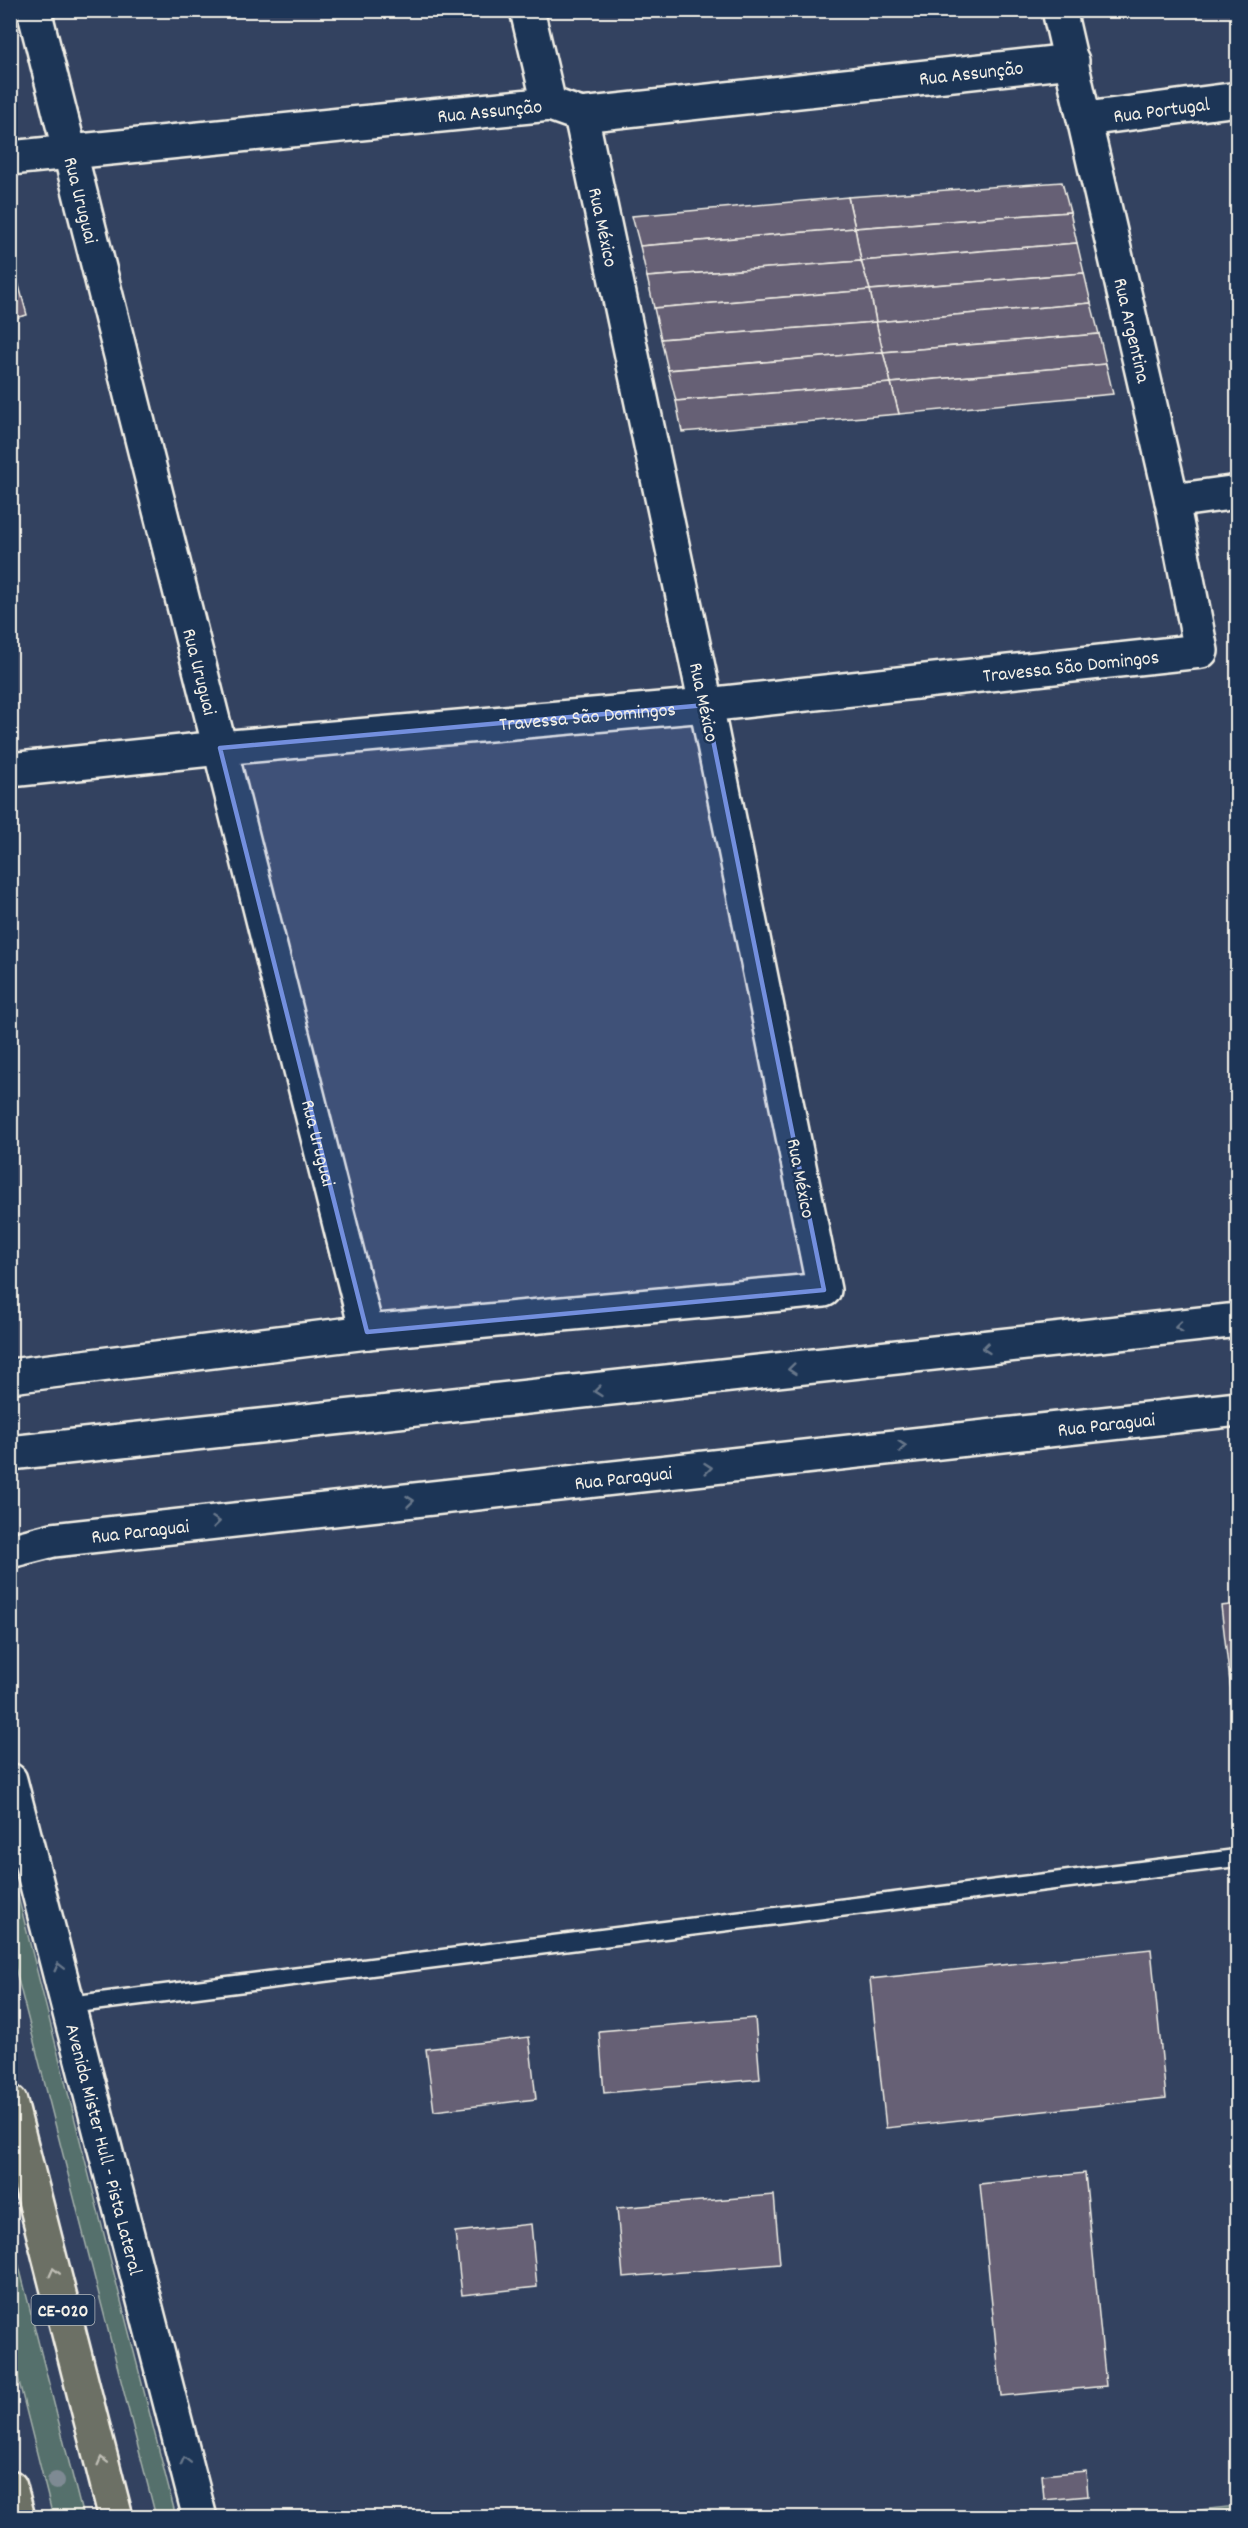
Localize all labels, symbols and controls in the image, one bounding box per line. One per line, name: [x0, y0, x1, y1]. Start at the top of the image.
street label: Rua Assunção: [918, 55, 1025, 95]
street label: Rua Portugal: [1112, 92, 1212, 132]
street label: Rua Assunção: [436, 94, 544, 132]
street label: Rua Uruguai: [55, 154, 103, 247]
street label: Rua México: [579, 185, 623, 270]
street label: Rua Argentina: [1104, 275, 1156, 387]
street label: Rua Uruguai: [173, 626, 222, 719]
street label: Travessa São Domingos: [982, 645, 1161, 692]
street label: Rua México: [680, 660, 724, 745]
street label: Travessa São Domingos: [498, 697, 677, 740]
street label: Rua Uruguai: [292, 1097, 341, 1190]
street label: Rua México: [778, 1136, 821, 1221]
one-way arrow: [1175, 1320, 1184, 1333]
one-way arrow: [981, 1341, 990, 1354]
one-way arrow: [787, 1363, 796, 1375]
one-way arrow: [593, 1384, 602, 1397]
street label: Rua Paraguai: [1056, 1407, 1157, 1446]
one-way arrow: [897, 1440, 906, 1453]
street label: Rua Paraguai: [573, 1461, 674, 1499]
one-way arrow: [703, 1462, 712, 1475]
one-way arrow: [405, 1495, 414, 1508]
street label: Rua Paraguai: [90, 1514, 191, 1553]
one-way arrow: [211, 1517, 220, 1529]
one-way arrow: [53, 1962, 66, 1972]
street label: Avenida Mister Hull - Pista Lateral: [56, 2021, 148, 2279]
one-way arrow: [48, 2267, 61, 2277]
road number: CE-020: [32, 2295, 94, 2325]
one-way arrow: [96, 2456, 109, 2466]
one-way arrow: [180, 2456, 193, 2466]

